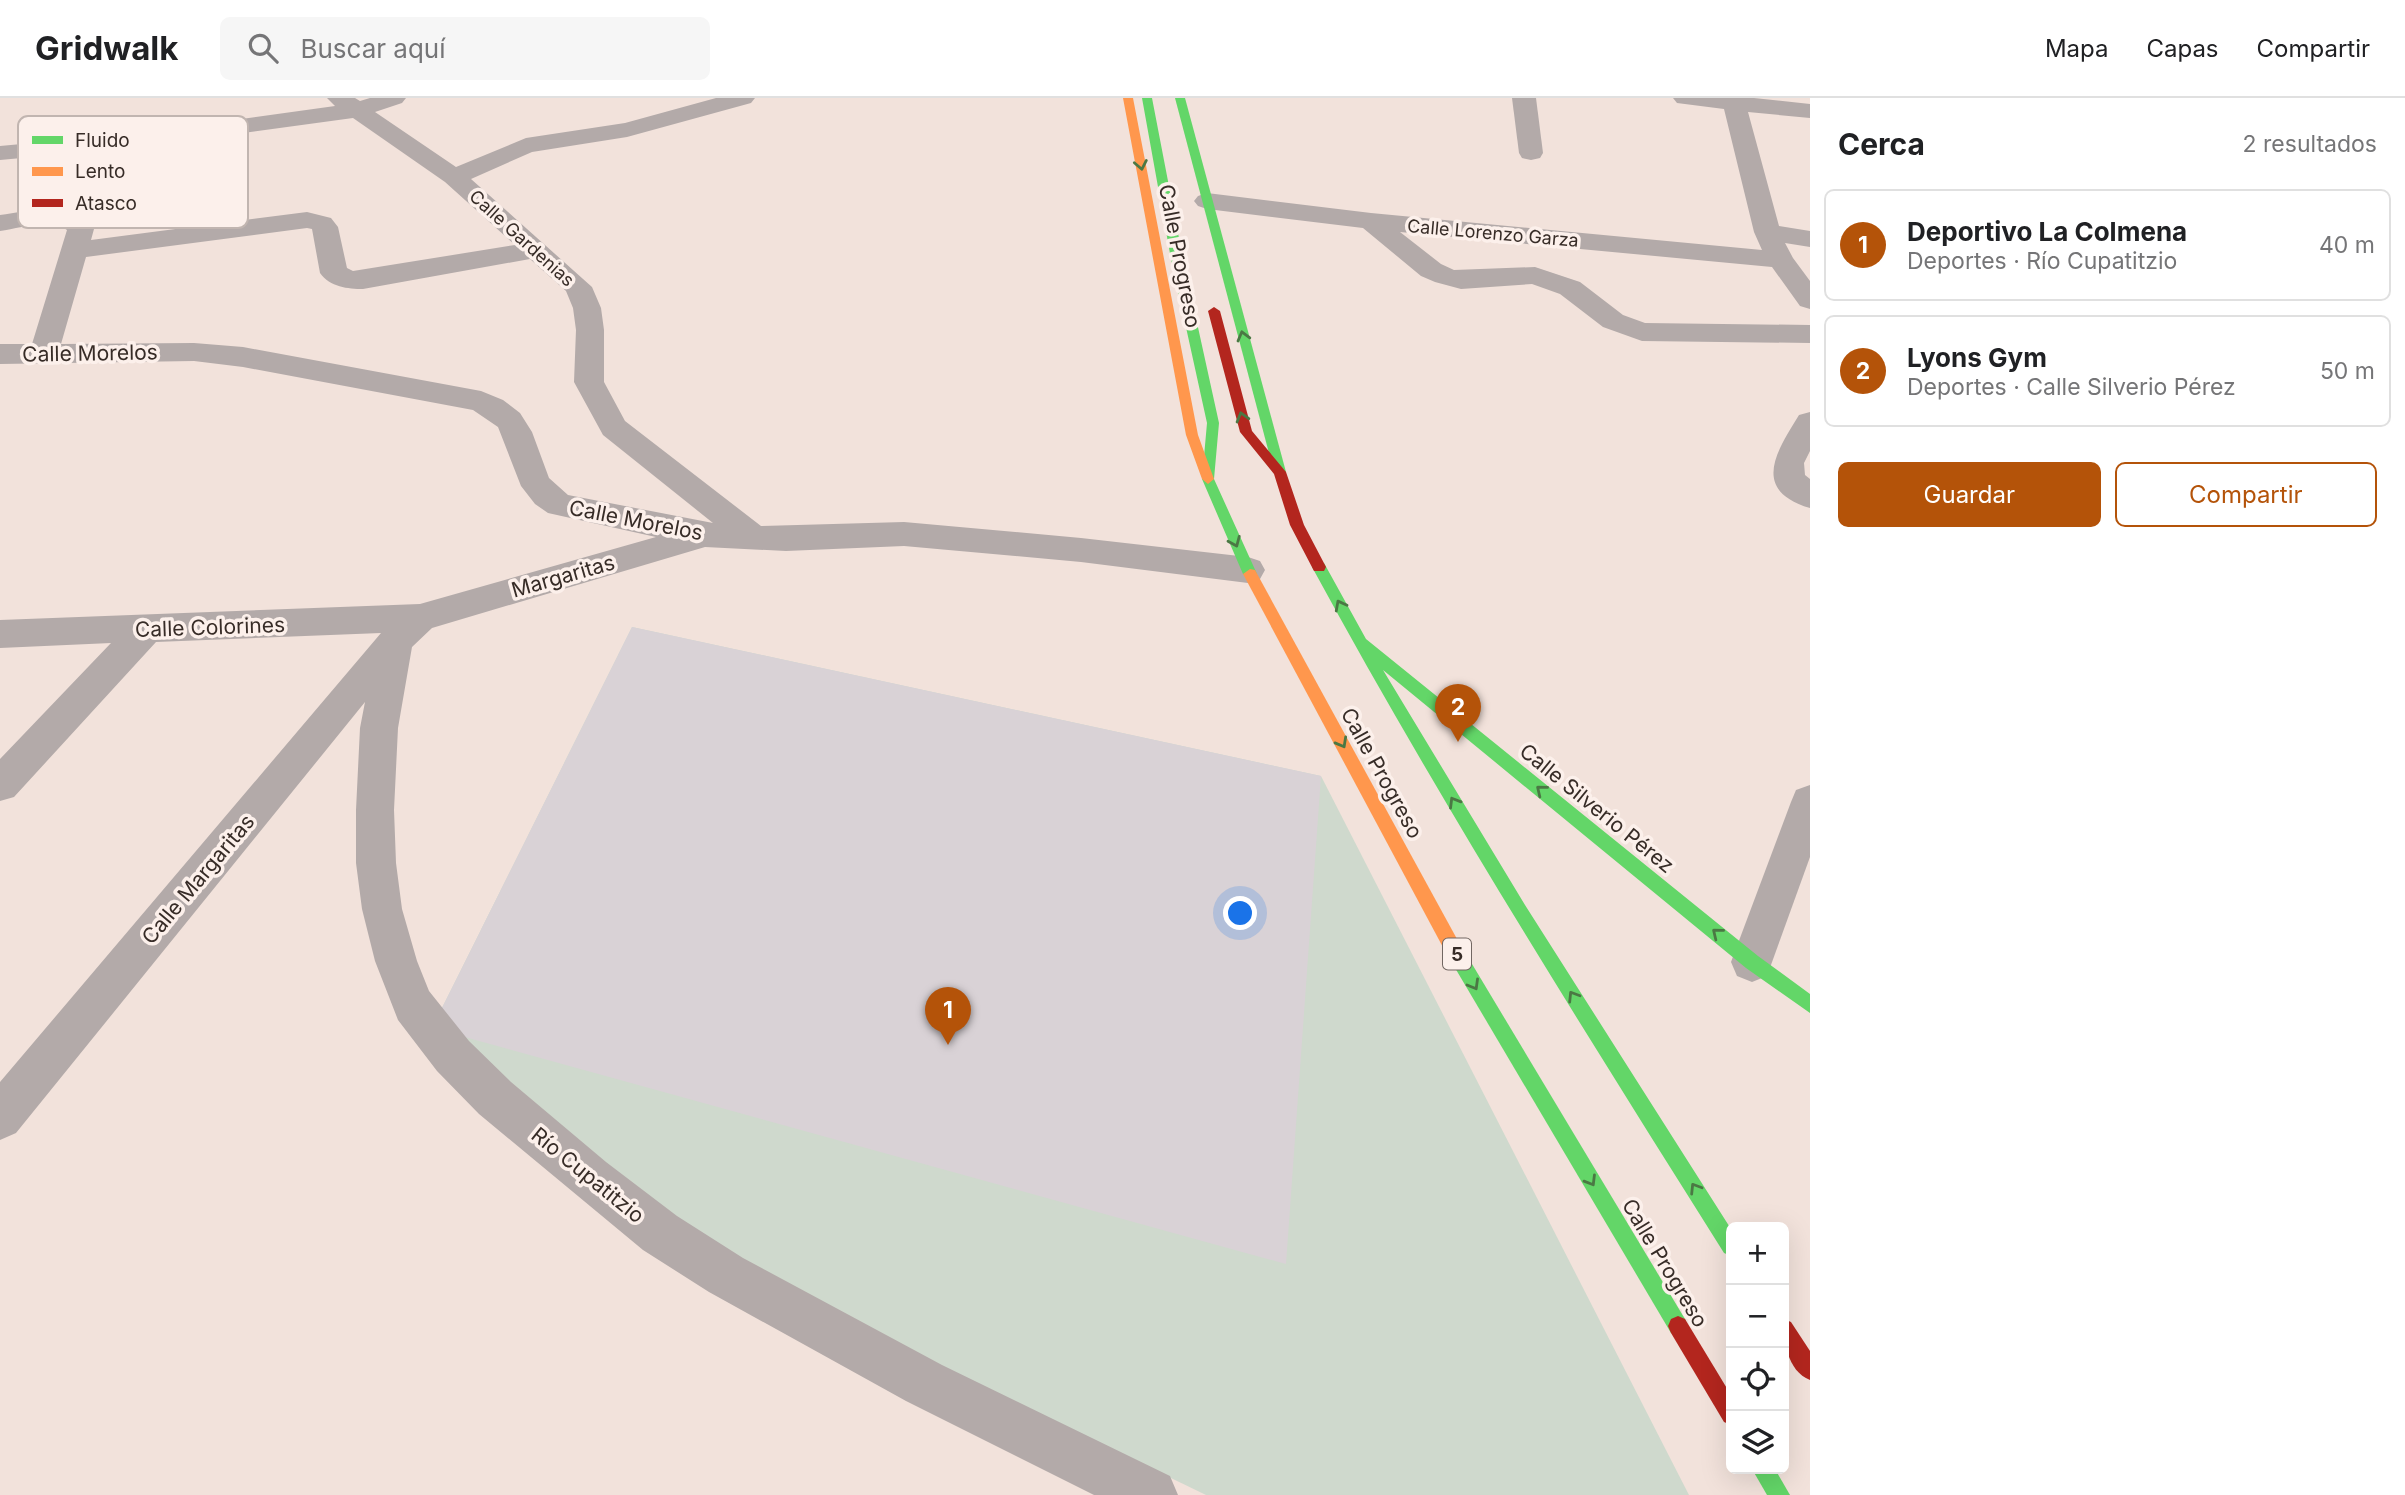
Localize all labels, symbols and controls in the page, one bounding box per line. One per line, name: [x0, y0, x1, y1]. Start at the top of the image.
search box: [220, 17, 710, 80]
text: Gridwalk: [35, 28, 178, 68]
icon: search: [244, 29, 282, 67]
text: Buscar aquí: [300, 33, 446, 64]
text: Mapa: [2045, 34, 2108, 63]
text: Capas: [2146, 34, 2219, 63]
text: Compartir: [2257, 34, 2370, 63]
legend: [18, 116, 248, 228]
text: Cerca: [1838, 126, 1925, 162]
text: Fluido: [75, 129, 130, 152]
text: 2 resultados: [2243, 130, 2377, 158]
one-way arrow: [1133, 159, 1148, 171]
text: Lento: [75, 160, 125, 183]
street label: Calle Progreso: [1154, 182, 1206, 330]
street label: Calle Gardenias: [465, 185, 579, 291]
text: Atasco: [75, 192, 137, 215]
street label: Calle Lorenzo Garza: [1406, 215, 1580, 251]
text: Deportivo La Colmena: [1907, 216, 2187, 247]
text: 1: [1858, 231, 1868, 259]
text: 40 m: [2319, 231, 2375, 259]
text: Deportes · Río Cupatitzio: [1907, 247, 2177, 275]
one-way arrow: [1237, 330, 1252, 342]
street label: Calle Morelos: [22, 339, 158, 367]
text: Lyons Gym: [1907, 342, 2047, 373]
text: 2: [1856, 357, 1870, 385]
text: 50 m: [2320, 357, 2375, 385]
text: Deportes · Calle Silverio Pérez: [1907, 373, 2236, 401]
one-way arrow: [1236, 412, 1250, 424]
button: Guardar: [1838, 462, 2101, 527]
button: Compartir: [2115, 462, 2377, 527]
street label: Calle Morelos: [567, 495, 705, 545]
one-way arrow: [1227, 535, 1241, 547]
street label: Margaritas: [509, 549, 617, 603]
one-way arrow: [1335, 600, 1348, 613]
street label: Calle Colorines: [135, 612, 285, 642]
pin: 2: [1435, 684, 1481, 742]
street label: Calle Progreso: [1336, 703, 1428, 843]
one-way arrow: [1333, 736, 1347, 748]
street label: Calle Silverio Pérez: [1515, 738, 1679, 878]
one-way arrow: [1536, 785, 1548, 798]
one-way arrow: [1450, 796, 1463, 809]
street label: Calle Margaritas: [136, 809, 260, 949]
your location: [1223, 896, 1257, 930]
one-way arrow: [1713, 929, 1726, 941]
road number: 5: [1443, 939, 1471, 970]
one-way arrow: [1466, 978, 1479, 991]
pin: 1: [925, 987, 971, 1045]
one-way arrow: [1569, 991, 1582, 1004]
street label: Río Cupatitzio: [527, 1122, 649, 1228]
one-way arrow: [1583, 1173, 1596, 1186]
one-way arrow: [1690, 1183, 1703, 1196]
street label: Calle Progreso: [1617, 1194, 1713, 1332]
map controls: [1726, 1222, 1789, 1474]
button: +: [1726, 1222, 1789, 1285]
button: −: [1726, 1285, 1789, 1348]
button: locate: [1726, 1348, 1789, 1411]
button: layers: [1726, 1411, 1789, 1474]

